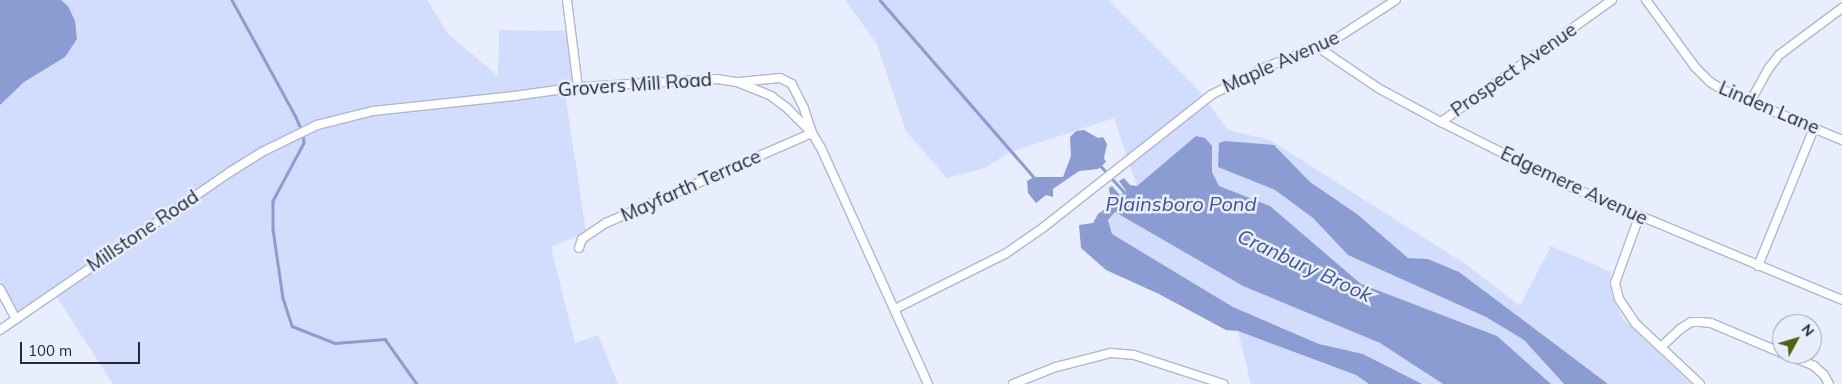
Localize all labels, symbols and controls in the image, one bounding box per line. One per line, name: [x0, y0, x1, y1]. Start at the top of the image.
street label: Prospect Avenue: [1447, 18, 1581, 122]
street label: Maple Avenue: [1219, 26, 1343, 98]
street label: Grovers Mill Road: [557, 68, 713, 102]
street label: Linden Lane: [1715, 77, 1823, 139]
street label: Edgemere Avenue: [1497, 142, 1651, 230]
street label: Mayfarth Terrace: [618, 145, 764, 227]
street label: Millstone Road: [83, 185, 203, 277]
water label: Plainsboro Pond: [1105, 191, 1257, 215]
water label: Cranbury Brook: [1234, 223, 1376, 307]
north arrow: [1772, 314, 1822, 364]
text: N: [1798, 320, 1818, 340]
scale bar: [22, 332, 142, 364]
text: 100 m: [28, 341, 72, 360]

